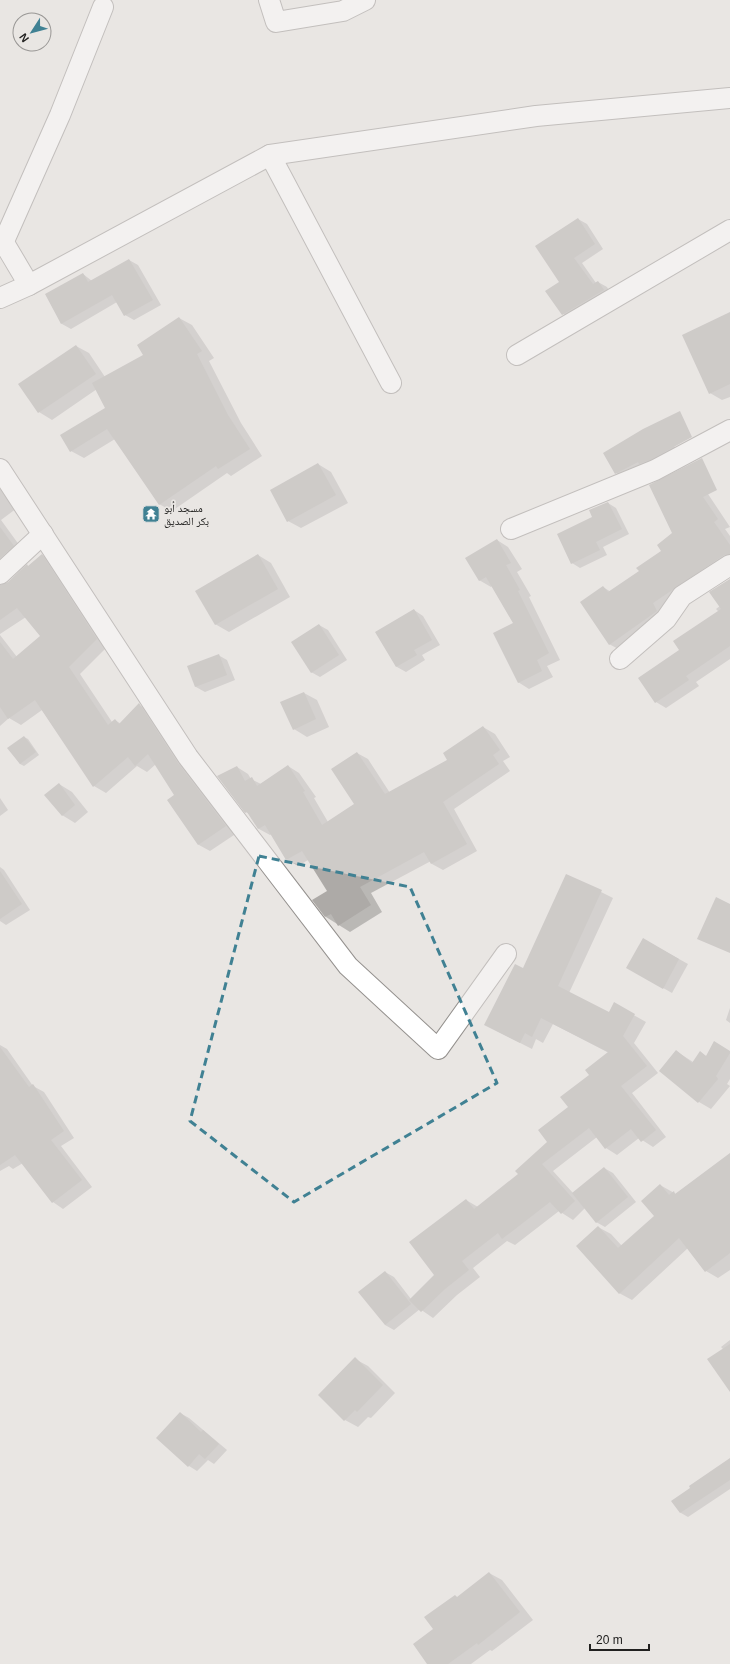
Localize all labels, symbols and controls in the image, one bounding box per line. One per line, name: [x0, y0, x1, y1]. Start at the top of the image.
north arrow: [12, 12, 52, 52]
text: N: [17, 31, 31, 45]
place label: مسجد أبو بكر الصديق: [164, 501, 209, 528]
temple icon: مسجد أبو بكر الصديق: [141, 504, 161, 524]
scale bar: [590, 1626, 649, 1652]
text: 20 m: [596, 1633, 623, 1647]

